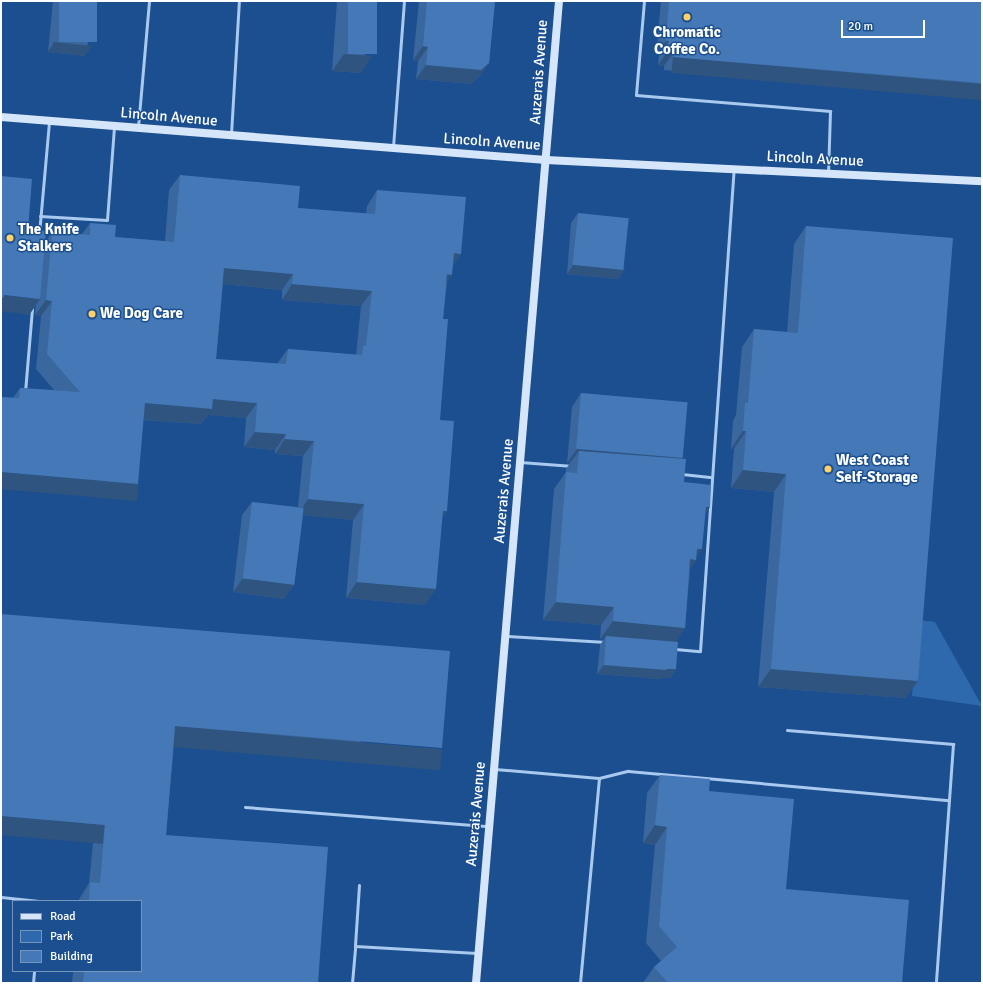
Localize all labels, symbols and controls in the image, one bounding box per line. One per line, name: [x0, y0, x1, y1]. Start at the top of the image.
marker: Chromatic Coffee Co.: [682, 12, 692, 22]
scale bar: [843, 12, 927, 38]
street label: Auzerais Avenue: [526, 19, 552, 125]
text: 20 m: [848, 19, 873, 34]
place label: Chromatic Coffee Co.: [653, 23, 721, 58]
street label: Lincoln Avenue: [120, 104, 218, 130]
street label: Lincoln Avenue: [443, 130, 541, 154]
street label: Lincoln Avenue: [766, 147, 864, 171]
place label: The Knife Stalkers: [18, 220, 79, 255]
marker: The Knife Stalkers: [5, 233, 15, 243]
place label: We Dog Care: [100, 305, 183, 323]
marker: We Dog Care: [87, 309, 97, 319]
street label: Auzerais Avenue: [490, 438, 518, 544]
place label: West Coast Self-Storage: [836, 451, 918, 486]
marker: West Coast Self-Storage: [823, 464, 833, 474]
street label: Auzerais Avenue: [462, 761, 490, 867]
legend: [12, 900, 142, 972]
text: Road: [50, 909, 76, 924]
text: Park: [50, 929, 73, 944]
text: Building: [50, 949, 93, 964]

